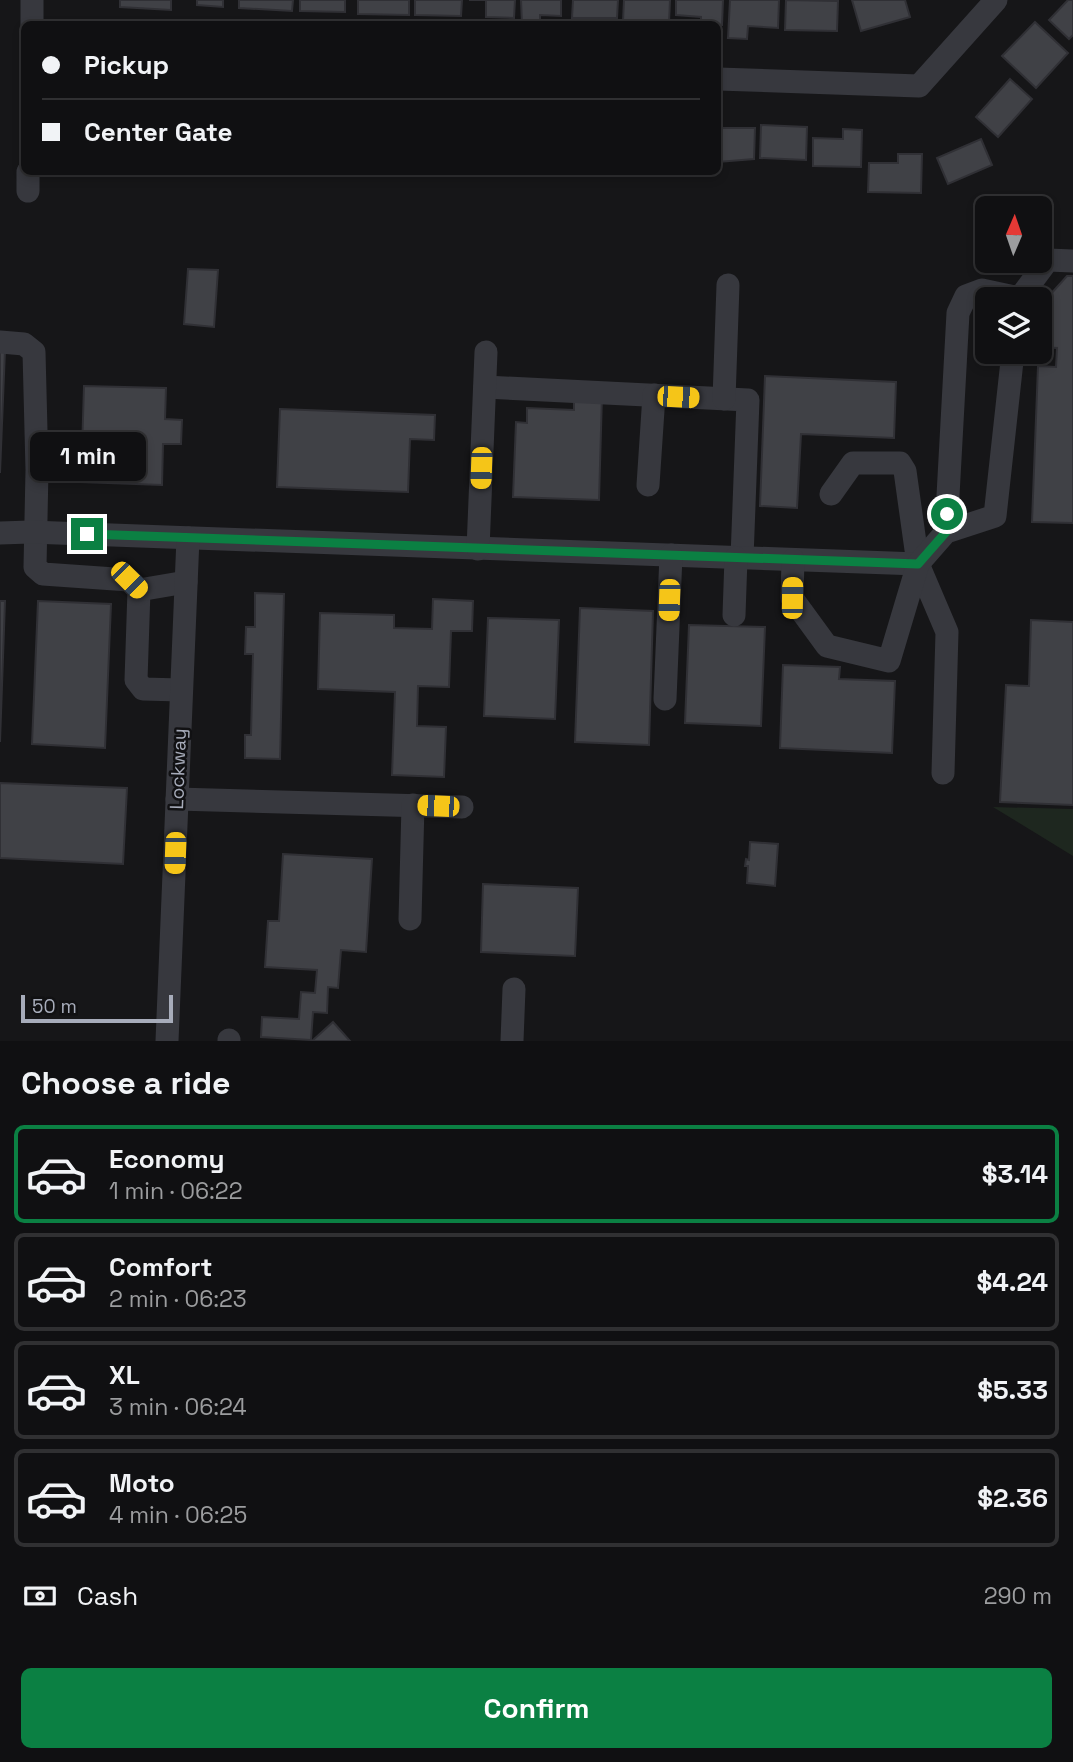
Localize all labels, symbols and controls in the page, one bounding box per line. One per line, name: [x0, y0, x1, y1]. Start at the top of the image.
text: Pickup: [84, 48, 169, 82]
text: Center Gate: [84, 115, 232, 149]
north arrow: [975, 196, 1052, 273]
map controls: [975, 196, 1052, 364]
button: layers: [975, 287, 1052, 364]
car: [657, 385, 700, 409]
callout: 1 min: [29, 433, 145, 482]
text: 1 min: [60, 441, 116, 471]
car: [470, 447, 493, 489]
route start: [931, 498, 963, 530]
route end: [71, 518, 103, 550]
car: [107, 558, 152, 602]
car: [782, 577, 803, 619]
car: [658, 579, 681, 621]
street label: Lockway: [164, 728, 192, 810]
car: [417, 795, 460, 817]
car: [164, 832, 187, 874]
scale bar: [21, 992, 173, 1024]
text: 50 m: [32, 994, 77, 1019]
text: Choose a ride: [21, 1063, 231, 1103]
text: Economy: [109, 1142, 225, 1176]
icon: car: [25, 1143, 88, 1206]
text: $3.14: [982, 1157, 1048, 1191]
text: 1 min · 06:22: [109, 1176, 243, 1206]
text: Comfort: [109, 1250, 212, 1284]
icon: car: [25, 1251, 88, 1314]
text: $4.24: [976, 1265, 1048, 1299]
text: 2 min · 06:23: [109, 1284, 247, 1314]
text: XL: [109, 1358, 140, 1392]
icon: car: [25, 1359, 88, 1422]
text: $5.33: [977, 1373, 1048, 1407]
text: 3 min · 06:24: [109, 1392, 247, 1422]
text: Moto: [109, 1466, 175, 1500]
icon: car: [25, 1467, 88, 1530]
text: $2.36: [977, 1481, 1048, 1515]
text: 4 min · 06:25: [109, 1500, 247, 1530]
icon: cash: [21, 1577, 59, 1615]
text: Cash: [77, 1579, 138, 1613]
text: 290 m: [984, 1581, 1052, 1611]
button: Confirm: [21, 1668, 1052, 1748]

